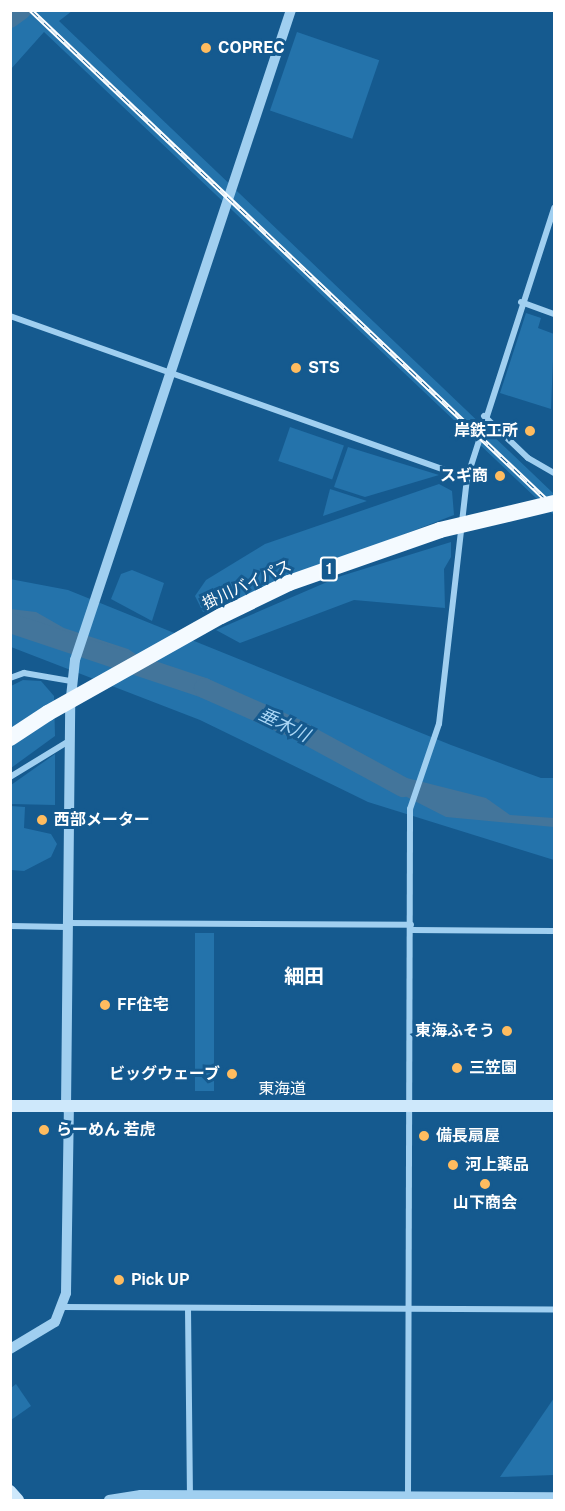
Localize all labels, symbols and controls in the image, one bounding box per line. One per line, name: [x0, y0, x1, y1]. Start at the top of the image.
place label: COPREC: [218, 38, 285, 58]
marker: COPREC: [199, 41, 213, 55]
place label: STS: [308, 358, 340, 378]
marker: STS: [289, 361, 303, 375]
place label: 岸鉄工所: [454, 421, 518, 441]
marker: 岸鉄工所: [523, 424, 537, 438]
place label: スギ商: [440, 466, 488, 486]
marker: スギ商: [493, 469, 507, 483]
street label: 掛川バイパス: [199, 556, 295, 614]
road number: 1: [318, 557, 340, 581]
water label: 垂木川: [255, 703, 313, 747]
place label: 西部メーター: [54, 810, 150, 830]
marker: 西部メーター: [35, 813, 49, 827]
district label: 細田: [284, 964, 324, 988]
place label: FF住宅: [117, 995, 169, 1015]
marker: FF住宅: [98, 998, 112, 1012]
place label: 東海ふそう: [415, 1021, 495, 1041]
marker: 東海ふそう: [500, 1024, 514, 1038]
place label: 三笠園: [469, 1058, 517, 1078]
marker: 三笠園: [450, 1061, 464, 1075]
place label: ビッグウェーブ: [108, 1064, 220, 1084]
marker: ビッグウェーブ: [225, 1067, 239, 1081]
street label: 東海道: [258, 1079, 306, 1099]
place label: らーめん 若虎: [56, 1120, 156, 1140]
marker: らーめん 若虎: [37, 1123, 51, 1137]
place label: 備長扇屋: [436, 1126, 500, 1146]
marker: 備長扇屋: [417, 1129, 431, 1143]
place label: 河上薬品: [465, 1155, 529, 1175]
marker: 河上薬品: [446, 1158, 460, 1172]
marker: 山下商会: [478, 1177, 492, 1191]
place label: 山下商会: [453, 1193, 517, 1213]
place label: Pick UP: [131, 1270, 189, 1290]
marker: Pick UP: [112, 1273, 126, 1287]

